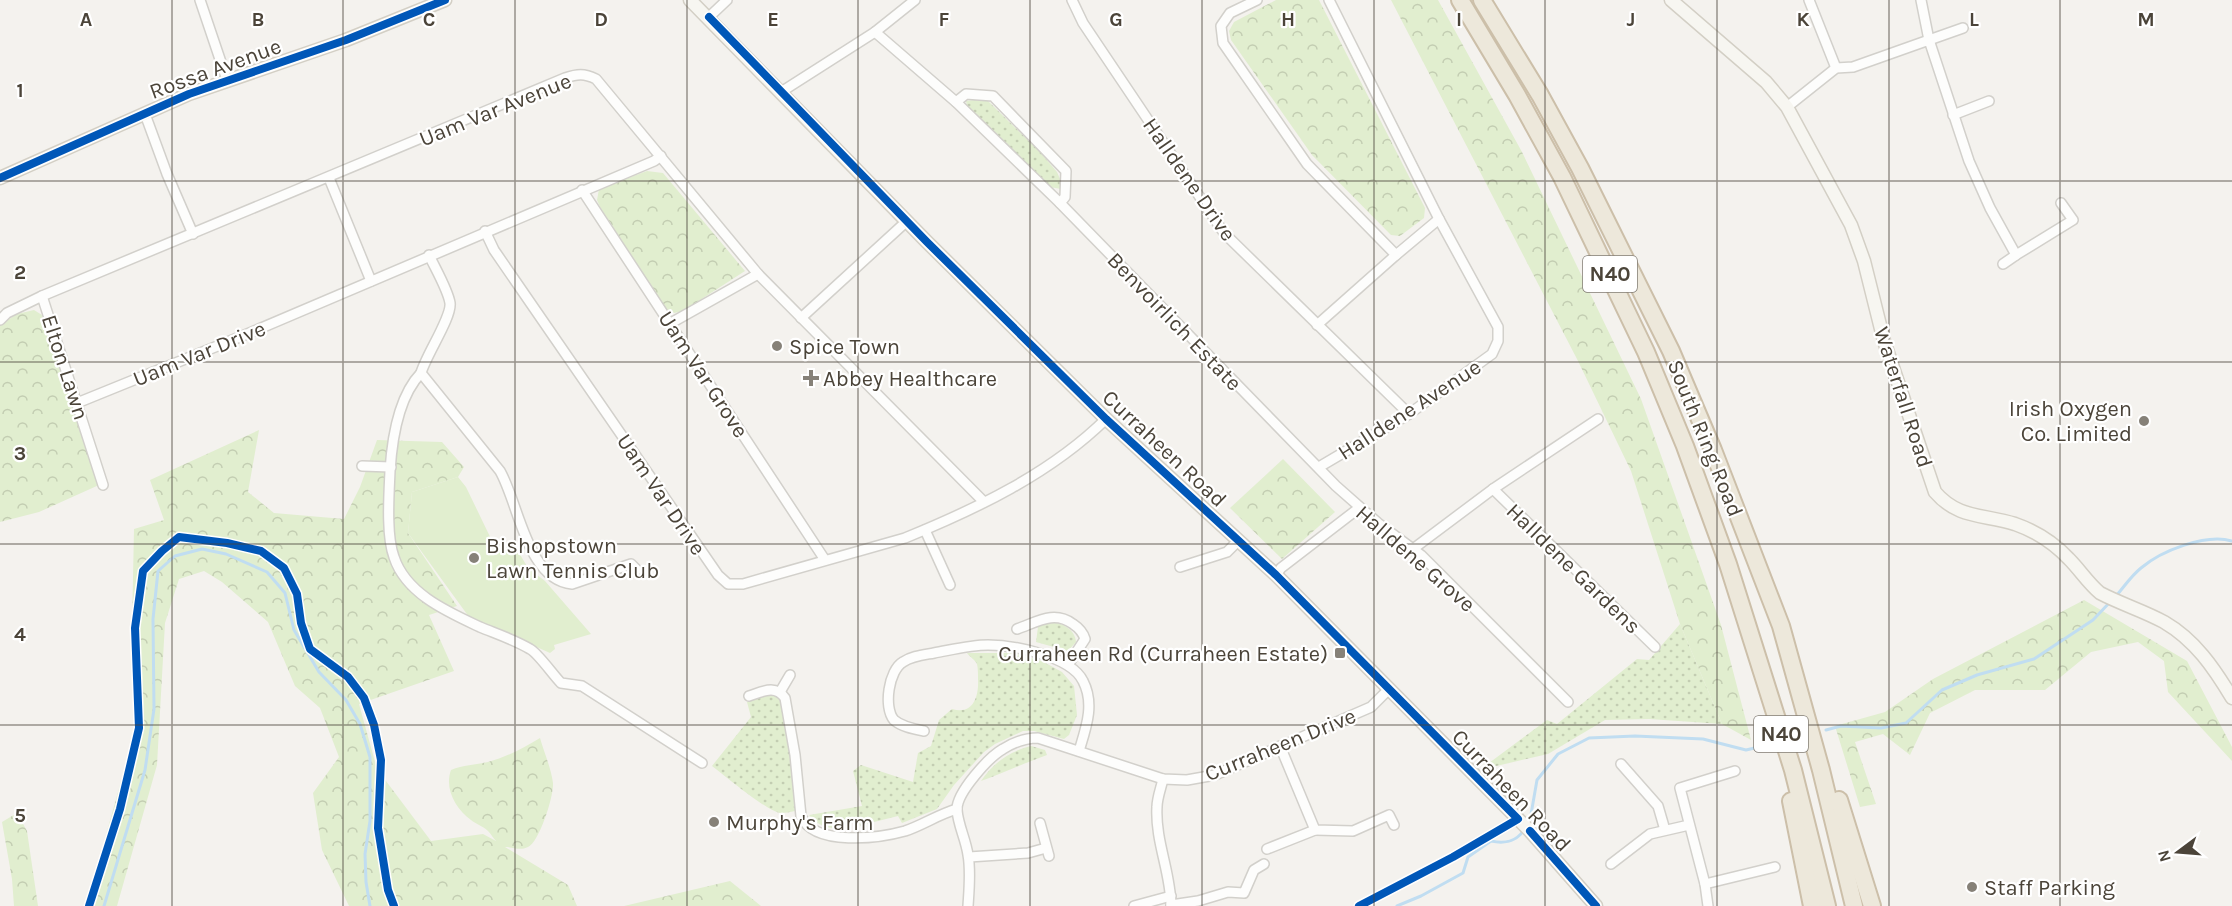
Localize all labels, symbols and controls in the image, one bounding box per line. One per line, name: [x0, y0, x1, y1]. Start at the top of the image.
text: A: [80, 8, 93, 31]
text: B: [252, 8, 264, 31]
text: C: [423, 8, 435, 31]
text: D: [594, 8, 608, 31]
text: E: [767, 8, 779, 31]
text: F: [939, 8, 950, 31]
text: G: [1109, 8, 1123, 31]
text: H: [1281, 8, 1295, 31]
text: I: [1456, 8, 1462, 31]
text: J: [1627, 8, 1635, 31]
text: K: [1796, 8, 1810, 31]
text: L: [1969, 8, 1979, 31]
text: M: [2137, 8, 2155, 31]
street label: Rossa Avenue: [146, 33, 285, 105]
street label: Uam Var Avenue: [416, 68, 575, 152]
text: 1: [16, 79, 24, 102]
street label: Halldene Drive: [1137, 113, 1241, 246]
street label: Benvoirlich Estate: [1102, 247, 1247, 396]
road number: N40: [1583, 256, 1637, 292]
text: 2: [14, 261, 26, 284]
street label: Uam Var Grove: [653, 306, 754, 443]
street label: Elton Lawn: [36, 311, 94, 423]
street label: Uam Var Drive: [129, 316, 269, 392]
street label: Waterfall Road: [1868, 324, 1938, 471]
place label: Spice Town: [789, 334, 900, 360]
marker: Spice Town: [770, 339, 784, 353]
street label: Halldene Avenue: [1333, 354, 1486, 466]
street label: South Ring Road: [1662, 356, 1748, 521]
place label: Abbey Healthcare: [823, 366, 997, 392]
marker: Abbey Healthcare: [804, 371, 818, 385]
street label: Curraheen Road: [1097, 385, 1232, 513]
place label: Irish Oxygen Co. Limited: [2009, 396, 2132, 447]
marker: Irish Oxygen Co. Limited: [2137, 414, 2151, 428]
street label: Uam Var Drive: [611, 429, 711, 560]
text: 3: [14, 442, 26, 465]
street label: Halldene Gardens: [1501, 498, 1646, 639]
street label: Halldene Grove: [1350, 500, 1480, 618]
place label: Bishopstown Lawn Tennis Club: [486, 533, 659, 584]
marker: Bishopstown Lawn Tennis Club: [467, 551, 481, 565]
text: 4: [14, 623, 26, 646]
place label: Curraheen Rd (Curraheen Estate): [998, 641, 1328, 667]
marker: Curraheen Rd (Curraheen Estate): [1333, 646, 1347, 660]
street label: Curraheen Drive: [1201, 703, 1360, 787]
road number: N40: [1754, 716, 1808, 752]
street label: Curraheen Road: [1446, 724, 1576, 857]
text: 5: [14, 804, 26, 827]
place label: Murphy's Farm: [726, 810, 874, 836]
marker: Murphy's Farm: [707, 815, 721, 829]
north arrow: [2148, 822, 2208, 882]
text: N: [2153, 848, 2175, 864]
place label: Staff Parking: [1984, 875, 2115, 901]
marker: Staff Parking: [1965, 880, 1979, 894]

